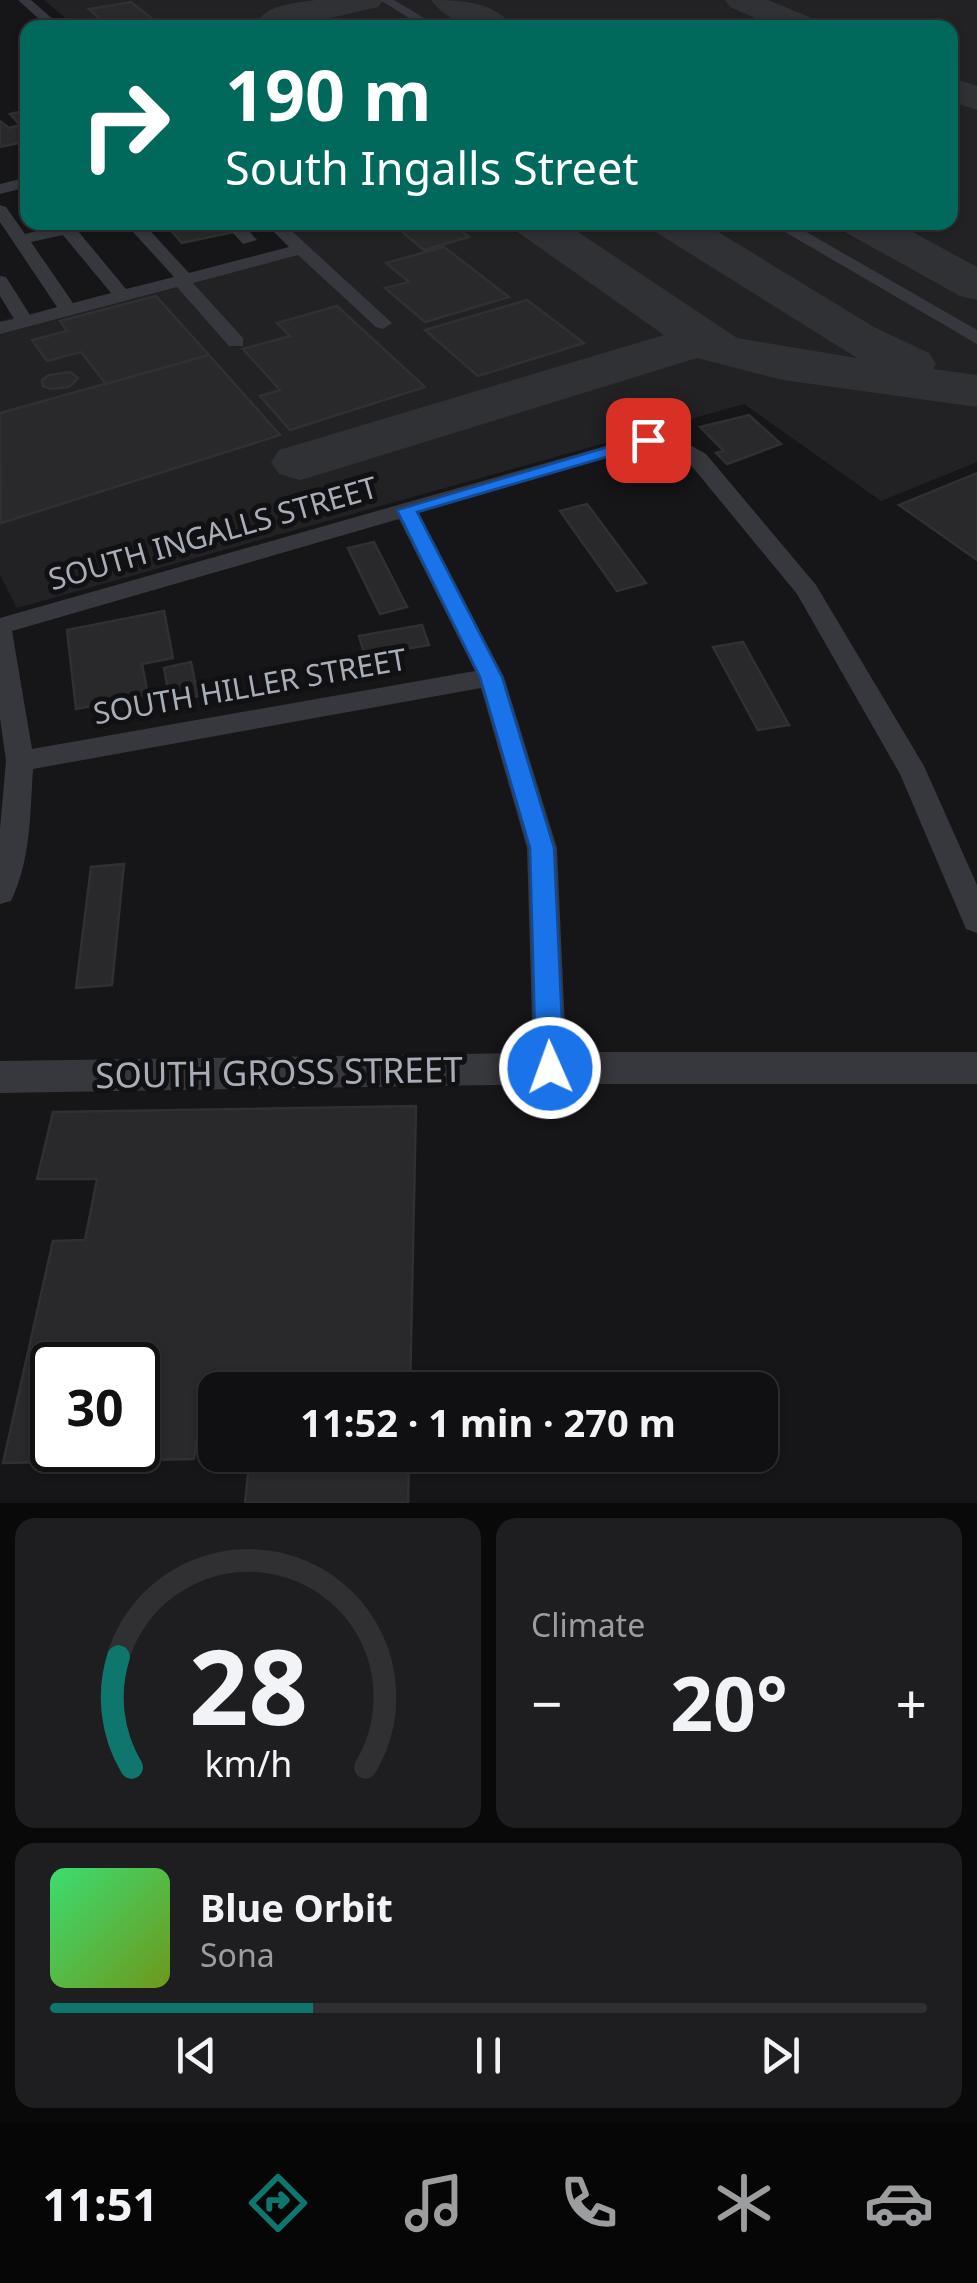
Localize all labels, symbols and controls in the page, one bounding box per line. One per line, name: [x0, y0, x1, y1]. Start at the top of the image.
text: 190 m: [225, 46, 432, 142]
icon: right: [60, 60, 190, 190]
text: South Ingalls Street: [225, 137, 639, 198]
pin: [606, 398, 691, 483]
icon: arrive: [621, 413, 676, 468]
street label: SOUTH INGALLS STREET: [43, 466, 382, 599]
street label: SOUTH HILLER STREET: [90, 638, 410, 733]
position arrow: [498, 1016, 602, 1120]
street label: SOUTH GROSS STREET: [95, 1045, 464, 1098]
speed limit sign: 30: [30, 1342, 160, 1472]
text: 11:52 · 1 min · 270 m: [300, 1396, 676, 1448]
text: Climate: [531, 1603, 645, 1646]
text: 28: [189, 1614, 307, 1755]
text: 20°: [670, 1651, 788, 1753]
text: −: [531, 1665, 562, 1740]
text: +: [896, 1665, 927, 1740]
text: km/h: [204, 1739, 292, 1787]
text: Blue Orbit: [200, 1881, 393, 1933]
text: Sona: [200, 1933, 275, 1976]
icon: previous: [169, 2028, 224, 2083]
icon: pause: [461, 2028, 516, 2083]
icon: next: [753, 2028, 808, 2083]
icon: directions: [243, 2168, 313, 2238]
icon: music: [399, 2168, 469, 2238]
icon: phone: [554, 2168, 624, 2238]
icon: climate: [709, 2168, 779, 2238]
icon: car: [864, 2168, 934, 2238]
text: 11:51: [43, 2173, 158, 2234]

